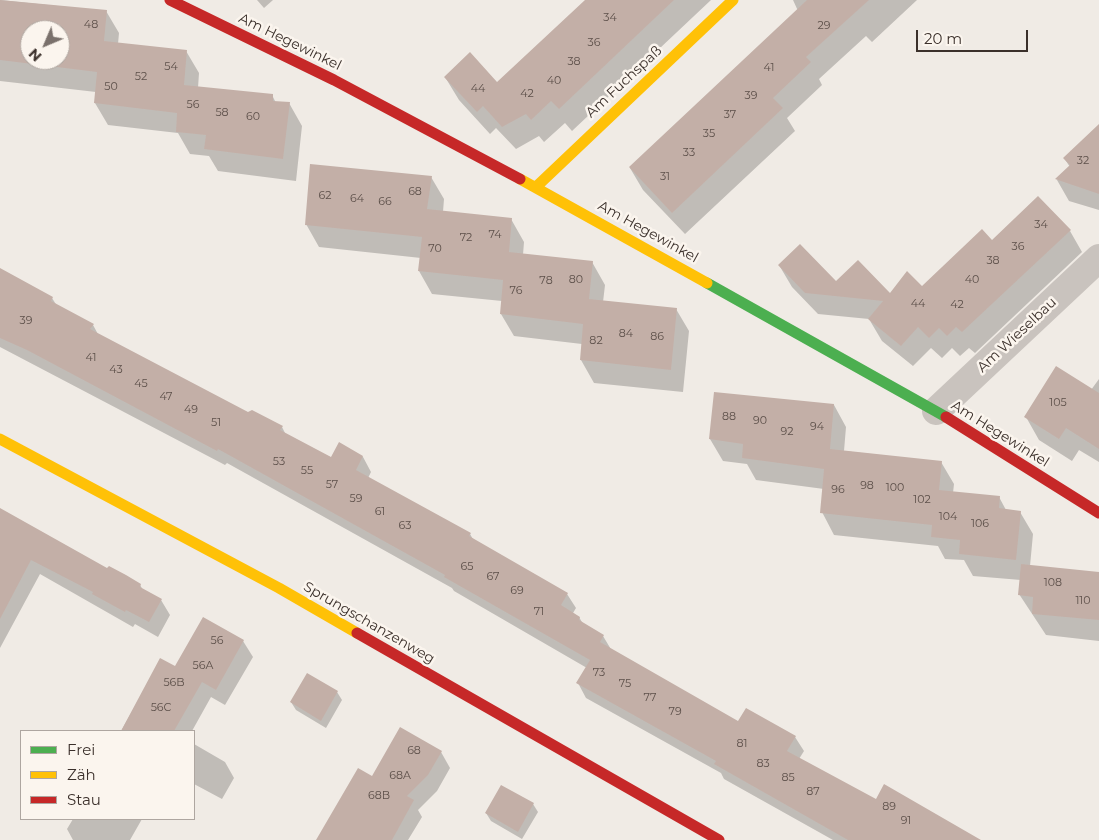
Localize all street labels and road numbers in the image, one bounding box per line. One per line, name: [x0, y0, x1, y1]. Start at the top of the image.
street label: Am Hegewinkel: [236, 10, 344, 74]
street label: Am Fuchspaß: [583, 43, 665, 121]
street label: Am Hegewinkel: [595, 197, 701, 267]
street label: Am Wieselbau: [974, 294, 1060, 376]
street label: Am Hegewinkel: [948, 397, 1052, 471]
street label: Sprungschanzenweg: [300, 578, 438, 668]

